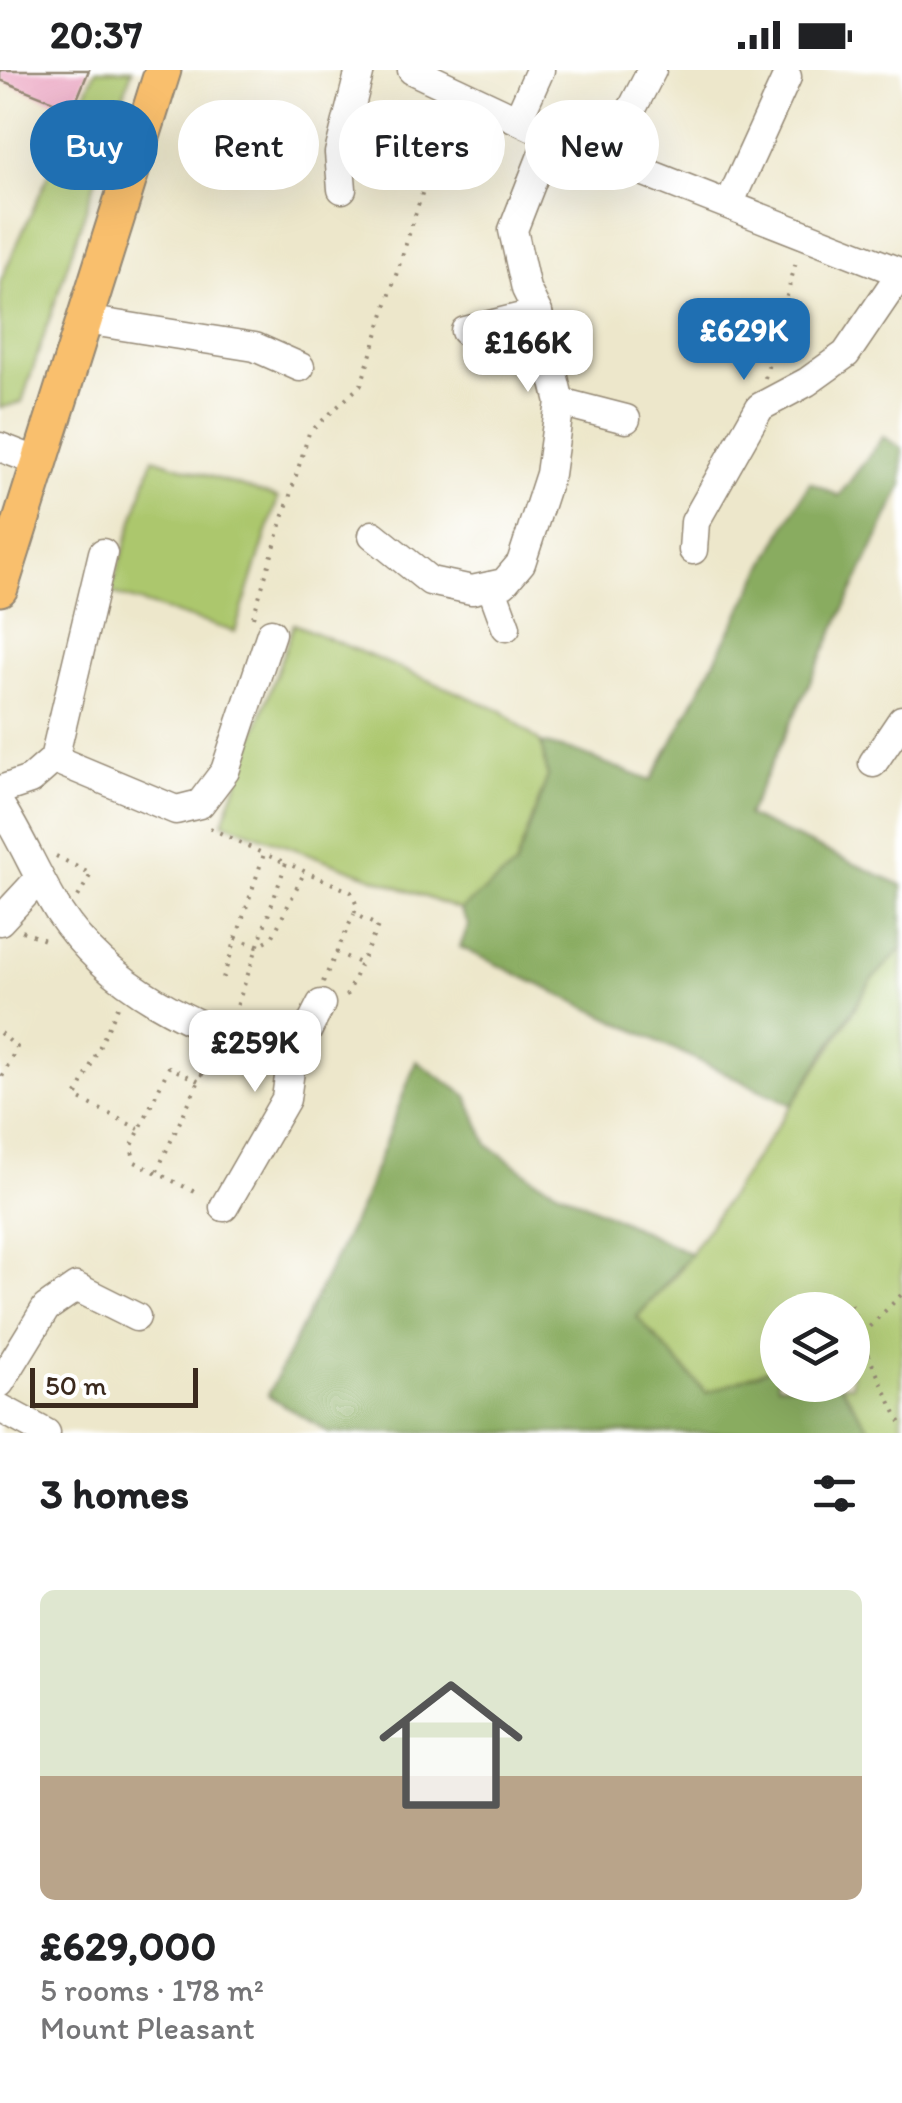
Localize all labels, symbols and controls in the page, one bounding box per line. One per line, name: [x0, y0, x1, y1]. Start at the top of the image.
text: 20:37: [50, 12, 142, 58]
chip: Buy: [30, 100, 158, 190]
chip: Rent: [178, 100, 319, 190]
chip: Filters: [339, 100, 505, 190]
chip: New: [525, 100, 659, 190]
pin: £629K: [674, 298, 814, 383]
pin: £166K: [458, 310, 598, 395]
text: £629K: [700, 311, 788, 349]
text: £166K: [485, 323, 571, 361]
pin: £259K: [185, 1010, 325, 1095]
text: £259K: [211, 1023, 299, 1061]
map controls: [760, 1292, 870, 1402]
button: layers: [760, 1292, 870, 1402]
scale bar: [30, 1363, 198, 1408]
text: 50 m: [45, 1368, 107, 1402]
icon: filters: [807, 1466, 862, 1521]
text: 3 homes: [40, 1468, 189, 1519]
icon: home: [361, 1655, 541, 1835]
text: £629,000: [40, 1920, 216, 1971]
text: 5 rooms · 178 m²: [40, 1971, 264, 2009]
text: Mount Pleasant: [40, 2009, 255, 2047]

